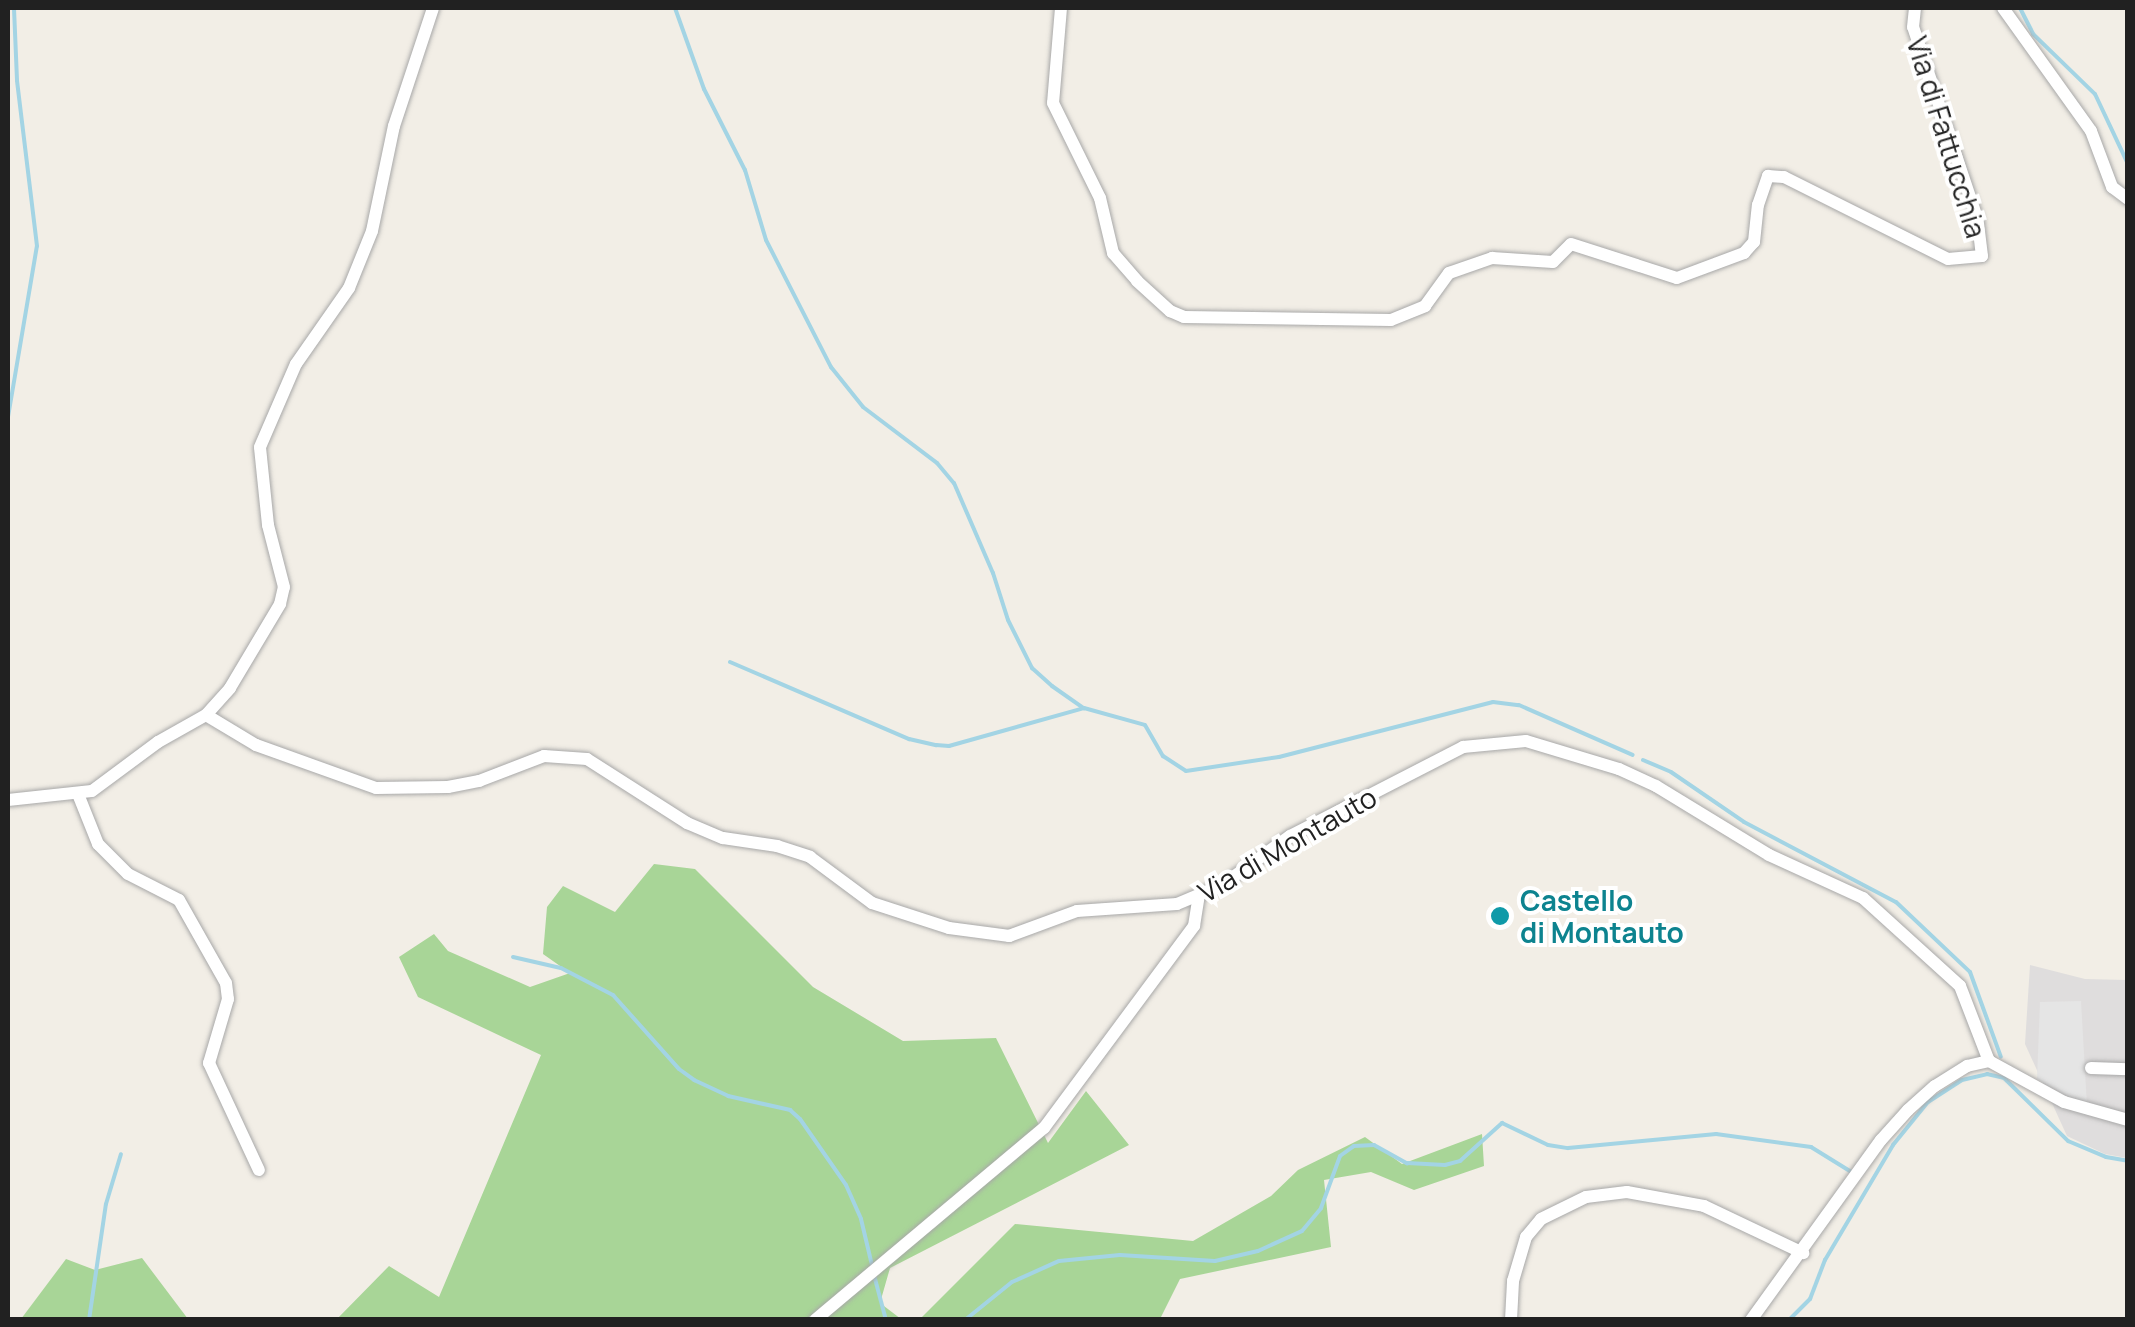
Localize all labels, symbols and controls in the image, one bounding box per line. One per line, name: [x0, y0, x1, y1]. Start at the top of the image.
street label: Via di Fattucchia: [1900, 32, 1994, 242]
street label: Via di Montauto: [1192, 779, 1382, 909]
place label: Castello di Montauto: [1520, 883, 1684, 949]
marker: Castello di Montauto: [1489, 905, 1511, 927]

